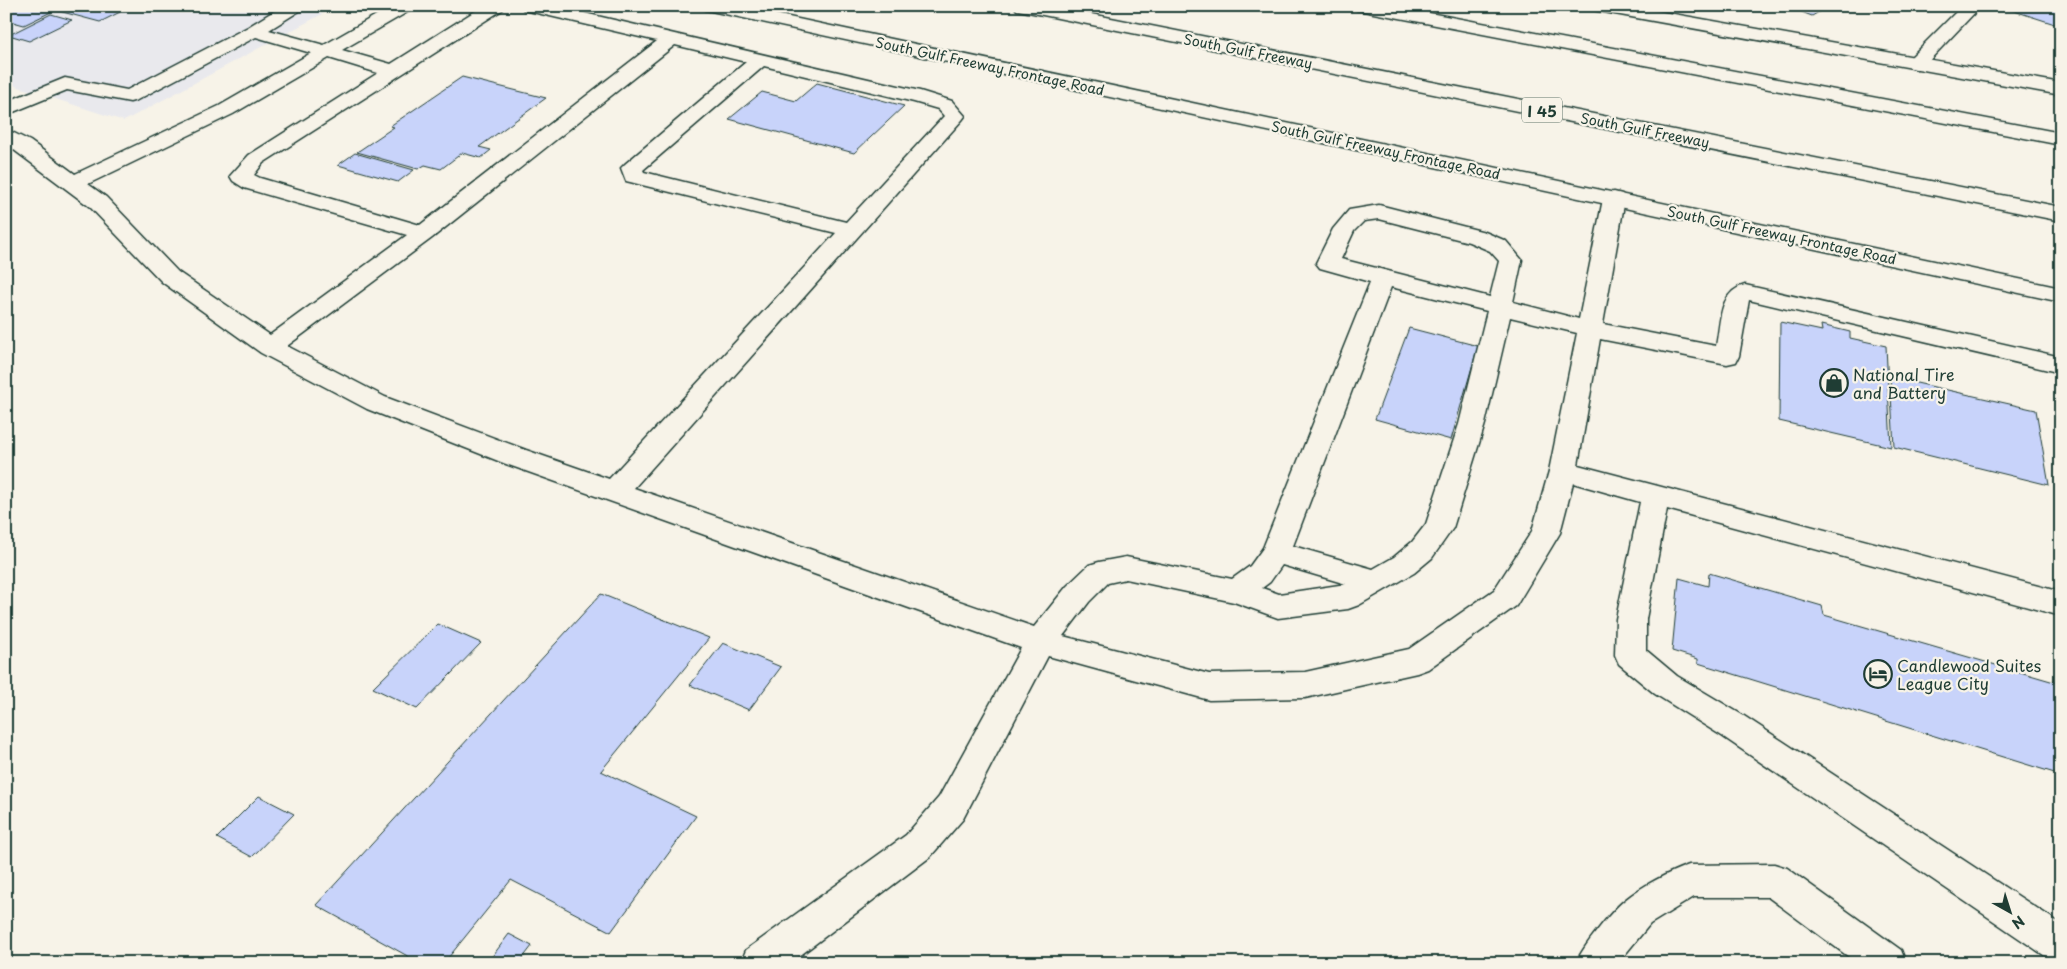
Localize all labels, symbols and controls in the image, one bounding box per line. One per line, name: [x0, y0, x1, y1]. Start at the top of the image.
street label: South Gulf Freeway: [1182, 28, 1314, 74]
street label: South Gulf Freeway Frontage Road: [874, 31, 1106, 101]
road number: I 45: [1522, 98, 1562, 122]
street label: South Gulf Freeway: [1579, 107, 1711, 153]
street label: South Gulf Freeway Frontage Road: [1270, 115, 1502, 185]
street label: South Gulf Freeway Frontage Road: [1666, 200, 1898, 270]
place label: National Tire and Battery: [1853, 362, 1955, 404]
shop icon: National Tire and Battery: [1819, 368, 1849, 398]
place label: Candlewood Suites League City: [1897, 653, 2041, 695]
hotel icon: Candlewood Suites League City: [1863, 659, 1893, 689]
north arrow: [1984, 886, 2034, 936]
text: N: [2008, 911, 2029, 934]

